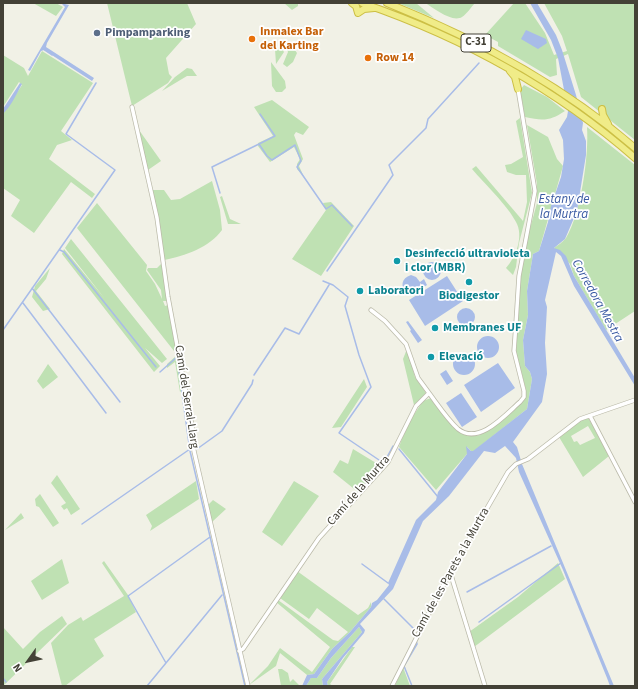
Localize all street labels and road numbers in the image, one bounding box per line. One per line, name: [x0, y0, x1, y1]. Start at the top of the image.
road number: C-31: [461, 34, 491, 52]
street label: Camí del Serral-Llarg: [171, 344, 201, 450]
street label: Camí de la Murtra: [325, 453, 393, 529]
street label: Camí de les Parets a la Murtra: [409, 505, 493, 641]

